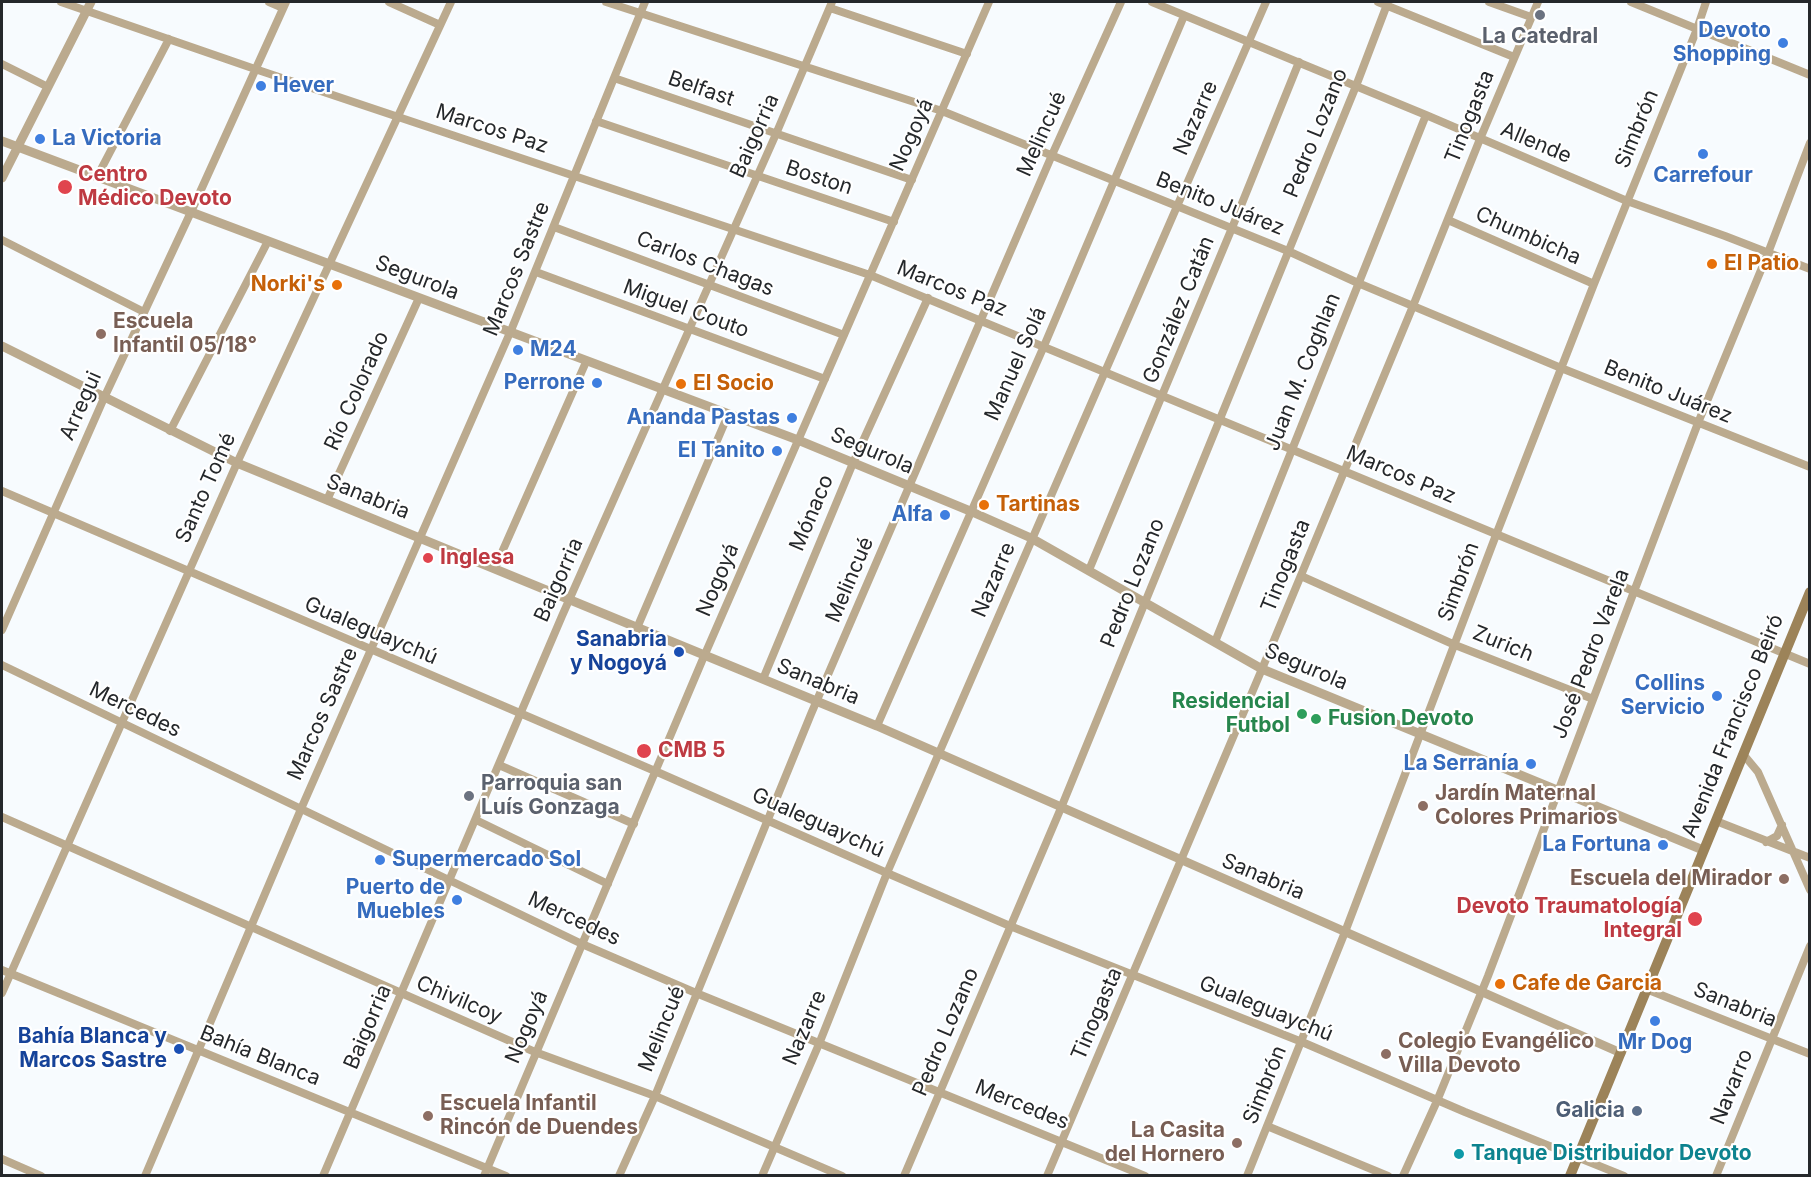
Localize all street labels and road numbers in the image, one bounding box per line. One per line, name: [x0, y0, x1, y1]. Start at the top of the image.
street label: Pedro Lozano: [1279, 65, 1353, 201]
street label: Belfast: [665, 66, 737, 112]
street label: Tinogasta: [1440, 67, 1500, 167]
street label: Nazarre: [1168, 77, 1224, 159]
street label: Simbrón: [1610, 86, 1664, 172]
street label: Melincué: [1012, 88, 1072, 180]
street label: Baigorria: [725, 90, 785, 182]
street label: Nogoyá: [885, 95, 939, 175]
street label: Marcos Paz: [433, 99, 551, 159]
street label: Allende: [1497, 117, 1575, 169]
street label: Boston: [782, 155, 856, 201]
street label: Benito Juárez: [1152, 167, 1288, 241]
street label: Marcos Sastre: [479, 198, 555, 340]
street label: Chumbicha: [1471, 202, 1585, 270]
street label: Carlos Chagas: [633, 226, 777, 302]
street label: González Catán: [1138, 233, 1220, 387]
street label: Segurola: [371, 250, 463, 306]
street label: Marcos Paz: [893, 255, 1011, 323]
street label: Miguel Couto: [620, 275, 752, 343]
street label: Juan M. Coghlan: [1260, 289, 1346, 455]
street label: Manuel Solá: [980, 303, 1052, 425]
street label: Río Colorado: [319, 327, 395, 455]
street label: Benito Juárez: [1600, 355, 1736, 429]
street label: Arregui: [55, 368, 107, 444]
street label: Segurola: [827, 422, 917, 480]
street label: Santo Tomé: [170, 429, 242, 547]
street label: Marcos Paz: [1342, 441, 1460, 509]
street label: Sanabria: [323, 469, 413, 525]
street label: Mónaco: [785, 471, 839, 555]
street label: Pedro Lozano: [1096, 515, 1170, 651]
street label: Tinogasta: [1256, 516, 1316, 616]
street label: Melincué: [821, 533, 879, 627]
street label: Baigorria: [529, 534, 589, 626]
street label: Nazarre: [967, 539, 1021, 621]
street label: Simbrón: [1433, 539, 1485, 625]
street label: Nogoyá: [691, 540, 745, 620]
street label: José Pedro Varela: [1547, 565, 1635, 743]
street label: Gualeguaychú: [301, 592, 441, 670]
street label: Avenida Francisco Beiró: [1677, 611, 1789, 841]
street label: Zurich: [1469, 620, 1537, 668]
street label: Segurola: [1261, 638, 1351, 696]
street label: Marcos Sastre: [282, 644, 364, 784]
street label: Sanabria: [773, 653, 863, 711]
street label: Mercedes: [85, 677, 185, 743]
street label: Gualeguaychú: [748, 783, 888, 863]
street label: Sanabria: [1218, 848, 1308, 906]
street label: Mercedes: [524, 887, 624, 951]
street label: Pedro Lozano: [908, 964, 984, 1100]
street label: Tinogasta: [1066, 964, 1128, 1064]
street label: Chivilcoy: [412, 971, 506, 1029]
street label: Gualeguaychú: [1195, 971, 1337, 1047]
street label: Sanabria: [1690, 977, 1780, 1033]
street label: Baigorria: [339, 981, 397, 1073]
street label: Melincué: [633, 982, 691, 1076]
street label: Nogoyá: [500, 987, 554, 1067]
street label: Nazarre: [778, 987, 832, 1069]
street label: Bahía Blanca: [196, 1020, 324, 1092]
street label: Simbrón: [1238, 1042, 1292, 1128]
street label: Navarro: [1705, 1046, 1759, 1128]
street label: Mercedes: [971, 1075, 1073, 1135]

